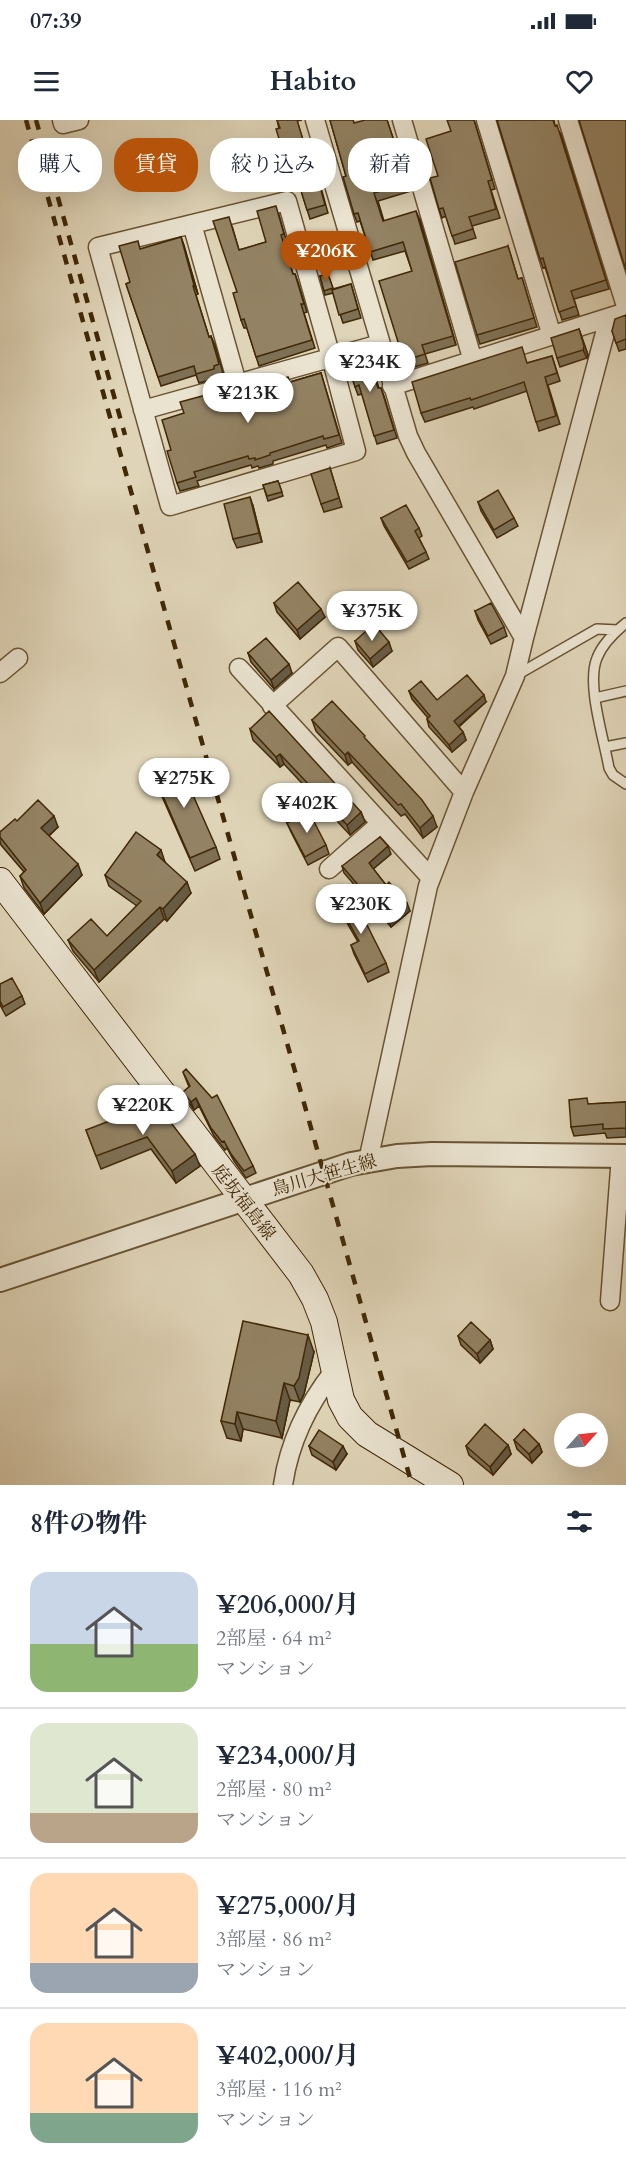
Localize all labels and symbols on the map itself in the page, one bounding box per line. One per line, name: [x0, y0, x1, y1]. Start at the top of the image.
pin: ¥206K: [284, 231, 368, 282]
pin: ¥234K: [328, 342, 412, 393]
pin: ¥213K: [206, 373, 290, 424]
pin: ¥375K: [330, 591, 414, 642]
pin: ¥275K: [142, 758, 226, 809]
pin: ¥402K: [265, 783, 349, 834]
pin: ¥230K: [319, 884, 403, 935]
pin: ¥220K: [101, 1085, 185, 1136]
street label: 鳥川大笹生線: [269, 1149, 379, 1202]
street label: 庭坂福島線: [206, 1159, 281, 1245]
north arrow: [554, 1413, 608, 1467]

